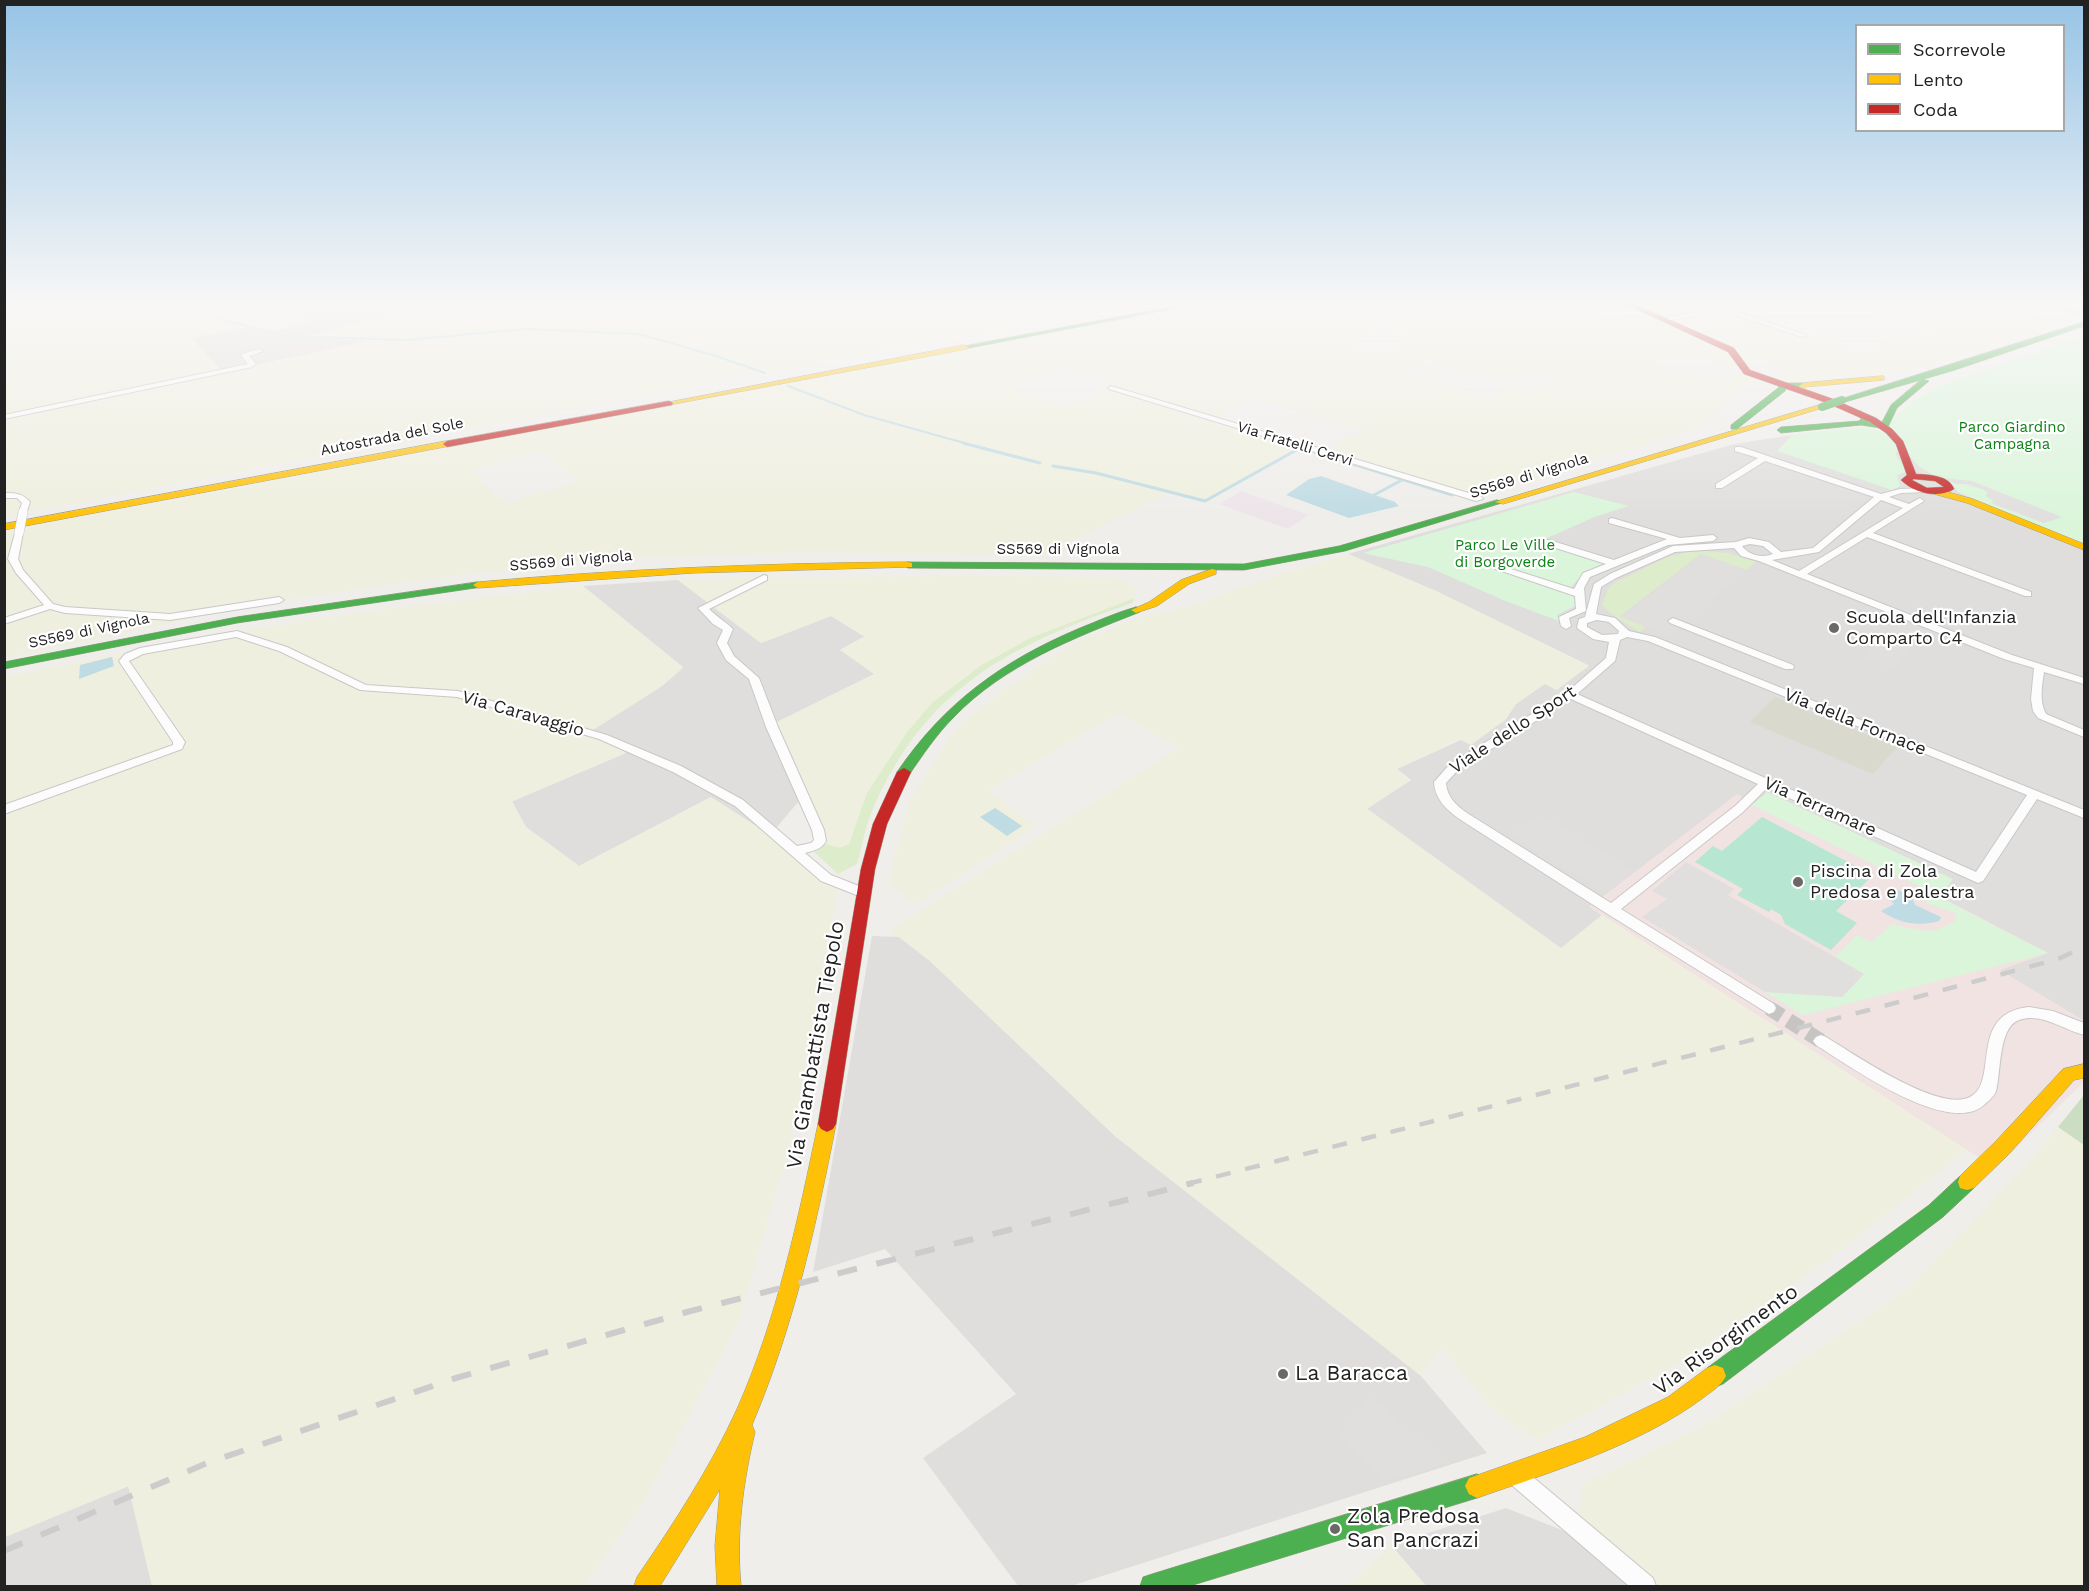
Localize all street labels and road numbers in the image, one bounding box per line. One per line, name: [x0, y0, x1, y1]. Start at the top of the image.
street label: Autostrada del Sole: [319, 414, 465, 460]
street label: Via Fratelli Cervi: [1235, 418, 1355, 470]
street label: SS569 di Vignola: [1468, 449, 1590, 503]
street label: SS569 di Vignola: [996, 541, 1120, 559]
street label: SS569 di Vignola: [509, 547, 633, 575]
street label: SS569 di Vignola: [27, 609, 151, 653]
street label: Viale dello Sport: [1446, 681, 1580, 779]
street label: Via della Fornace: [1781, 684, 1929, 760]
street label: Via Caravaggio: [459, 686, 587, 742]
street label: Via Terramare: [1760, 772, 1880, 842]
street label: Via Giambattista Tiepolo: [782, 919, 850, 1171]
street label: Via Risorgimento: [1649, 1279, 1803, 1401]

